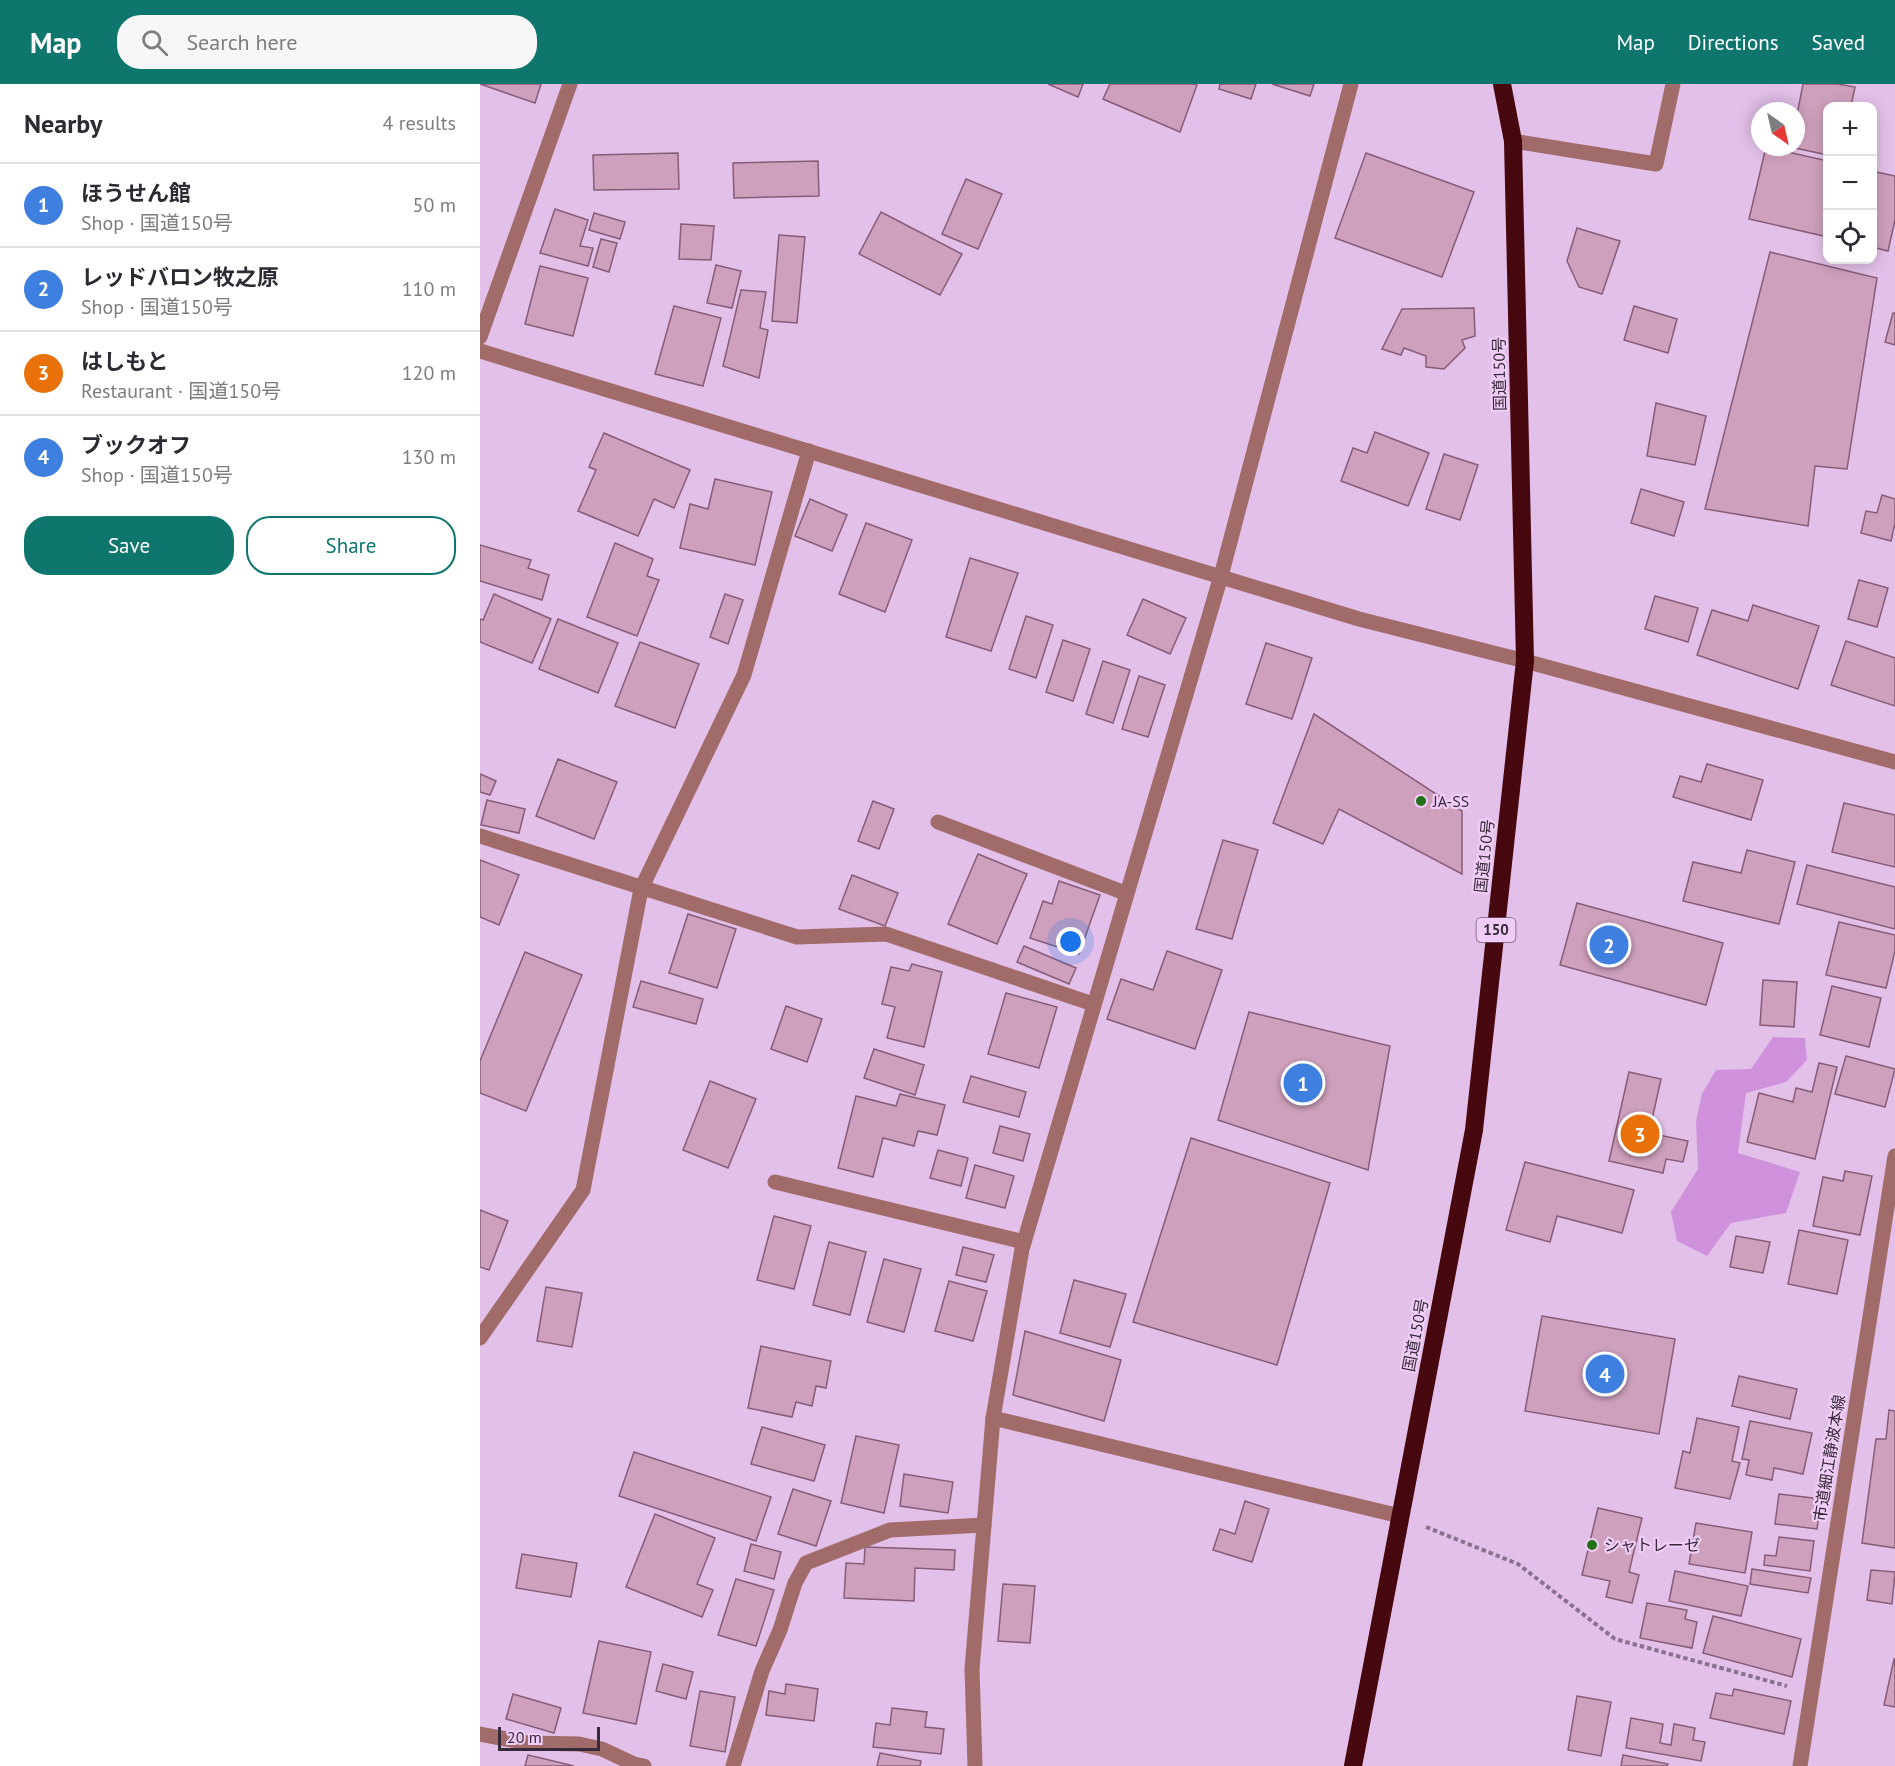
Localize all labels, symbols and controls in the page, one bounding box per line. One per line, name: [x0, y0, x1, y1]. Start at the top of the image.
search box: [117, 15, 537, 69]
text: Map: [30, 24, 81, 61]
icon: search: [138, 26, 171, 59]
text: Search here: [186, 28, 297, 56]
text: Map: [1616, 29, 1655, 56]
text: Directions: [1688, 29, 1779, 56]
text: Saved: [1812, 29, 1865, 56]
north arrow: [1751, 102, 1805, 156]
map controls: [1823, 102, 1877, 264]
button: +: [1823, 102, 1877, 156]
text: Nearby: [24, 107, 102, 140]
text: 4 results: [383, 110, 456, 136]
button: −: [1823, 156, 1877, 210]
text: ほうせん館: [81, 179, 191, 207]
text: 1: [38, 192, 49, 218]
text: 50 m: [413, 192, 456, 218]
text: Shop · 国道150号: [81, 210, 233, 236]
button: locate: [1823, 210, 1877, 264]
text: レッドバロン牧之原: [81, 263, 279, 291]
text: 2: [38, 276, 49, 302]
text: 110 m: [402, 276, 456, 302]
text: Shop · 国道150号: [81, 294, 233, 320]
street label: 国道150号: [1488, 337, 1510, 411]
text: はしもと: [81, 347, 169, 375]
text: 3: [38, 360, 49, 386]
text: 120 m: [402, 360, 456, 386]
text: Restaurant · 国道150号: [81, 378, 281, 404]
text: ブックオフ: [81, 431, 191, 459]
text: 4: [38, 444, 49, 470]
text: 130 m: [402, 444, 456, 470]
text: Shop · 国道150号: [81, 462, 233, 488]
button: Save: [24, 516, 234, 575]
button: Share: [246, 516, 456, 575]
place label: JA-SS: [1432, 791, 1469, 811]
marker: JA-SS: [1414, 794, 1428, 808]
street label: 国道150号: [1470, 818, 1498, 894]
road number: 150: [1476, 918, 1516, 942]
pin: 2: [1590, 922, 1628, 968]
your location: [1056, 927, 1085, 956]
pin: 1: [1284, 1060, 1322, 1106]
pin: 3: [1620, 1112, 1660, 1156]
street label: 国道150号: [1398, 1297, 1432, 1373]
pin: 4: [1586, 1352, 1624, 1396]
street label: 市道細江静波本線: [1809, 1393, 1849, 1523]
place label: シャトレーゼ: [1604, 1535, 1700, 1555]
marker: シャトレーゼ: [1585, 1538, 1599, 1552]
scale bar: [498, 1724, 600, 1752]
text: 20 m: [507, 1727, 542, 1747]

